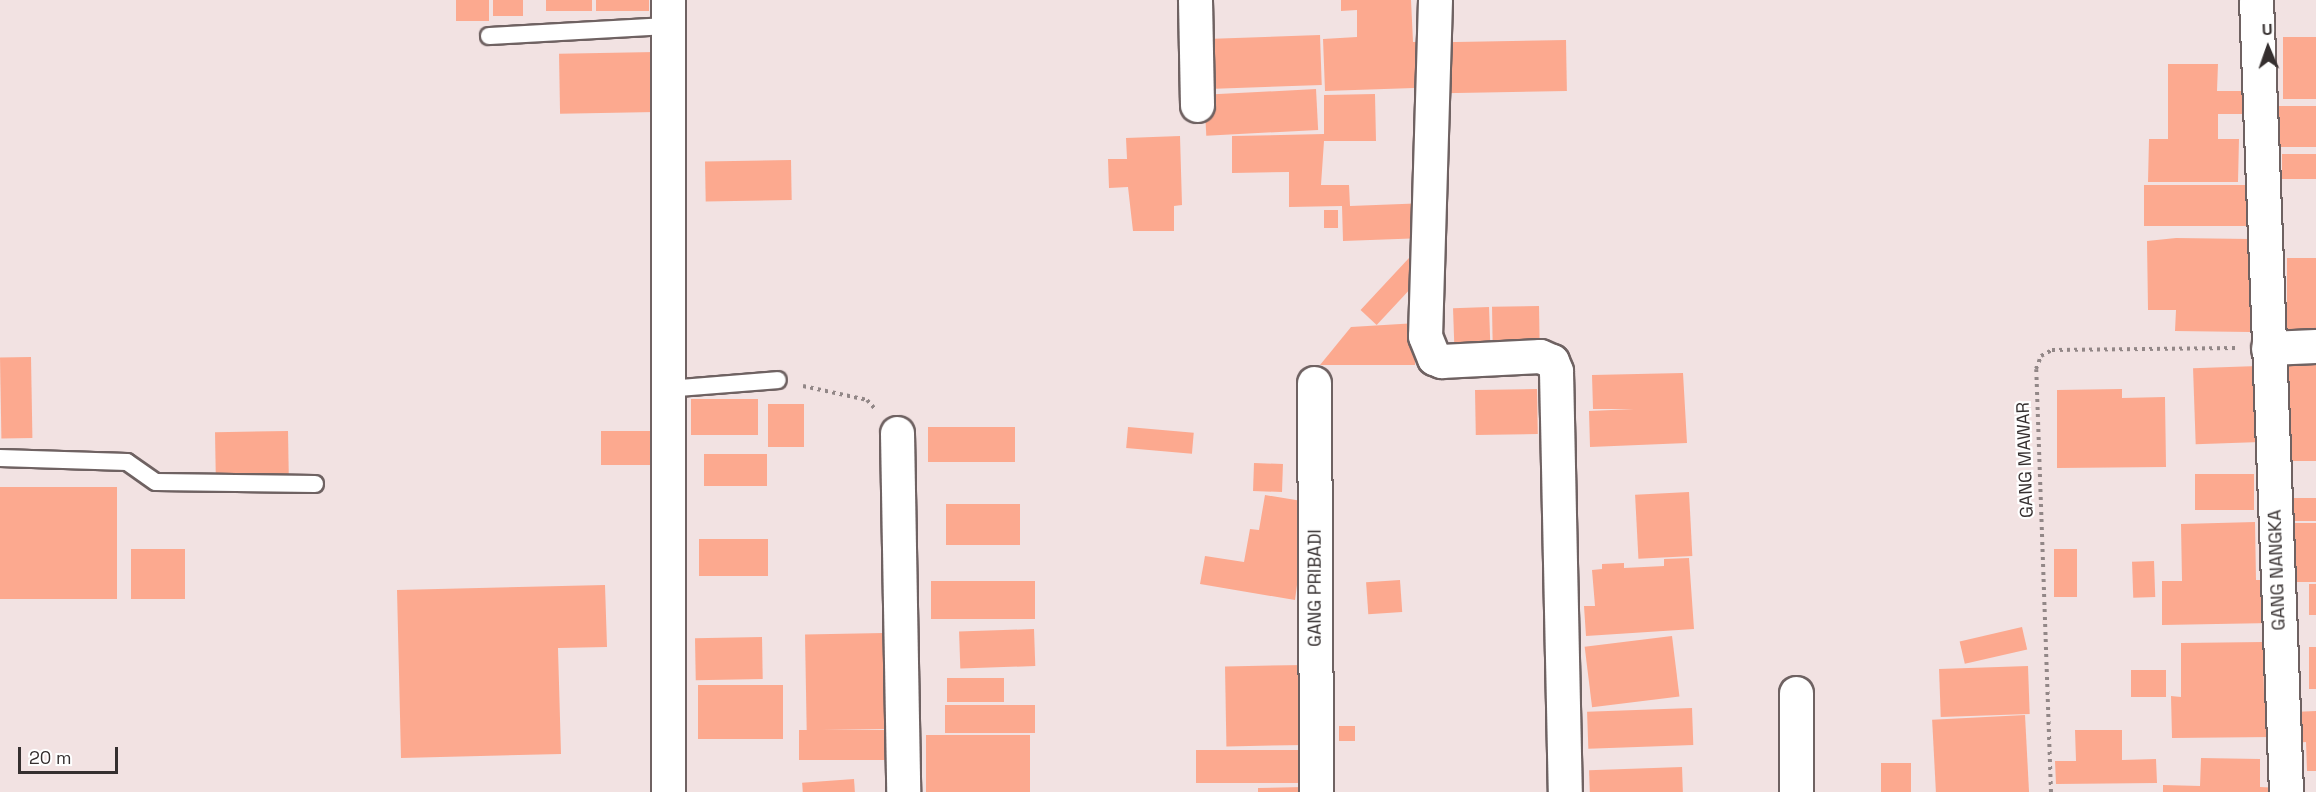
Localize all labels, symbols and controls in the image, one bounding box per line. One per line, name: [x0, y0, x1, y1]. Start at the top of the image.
north arrow: [2238, 18, 2298, 78]
text: U: [2262, 19, 2273, 40]
street label: GANG MAWAR: [2012, 402, 2038, 518]
street label: GANG NANGKA: [2264, 509, 2290, 631]
street label: GANG PRIBADI: [1304, 529, 1326, 647]
scale bar: [21, 735, 122, 773]
text: 20 m: [29, 746, 72, 769]

